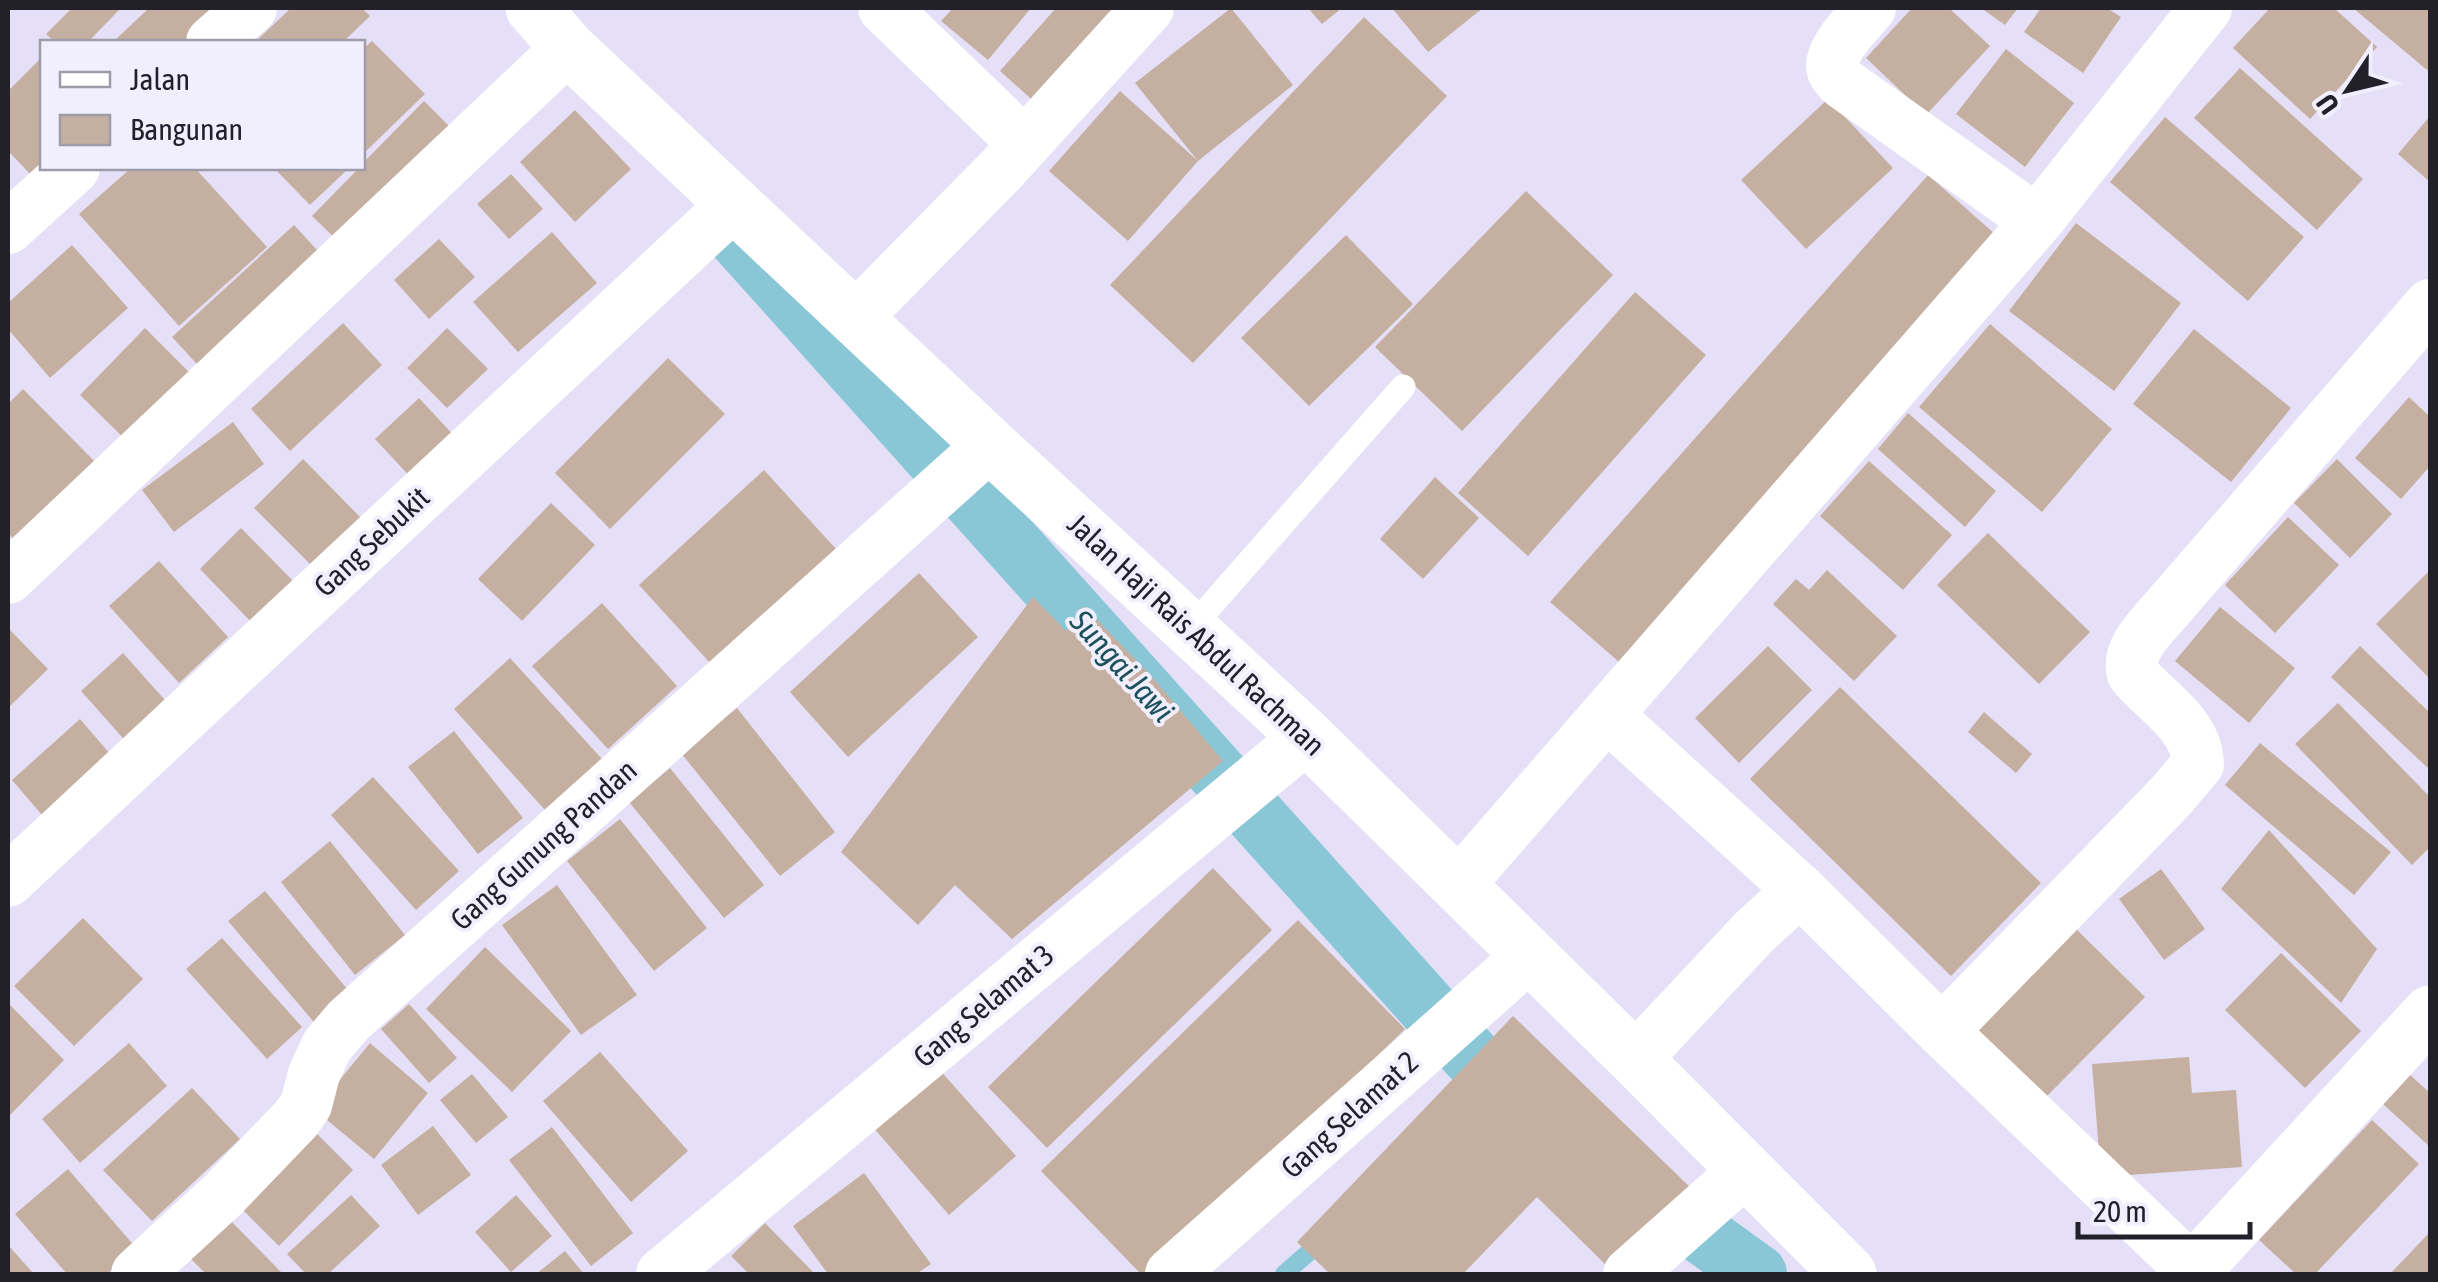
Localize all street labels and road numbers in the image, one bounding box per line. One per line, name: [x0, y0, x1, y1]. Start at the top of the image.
street label: Gang Sebukit: [307, 480, 436, 603]
street label: Jalan Haji Rais Abdul Rachman: [1061, 506, 1332, 762]
street label: Gang Gunung Pandan: [444, 752, 643, 936]
street label: Gang Selamat 3: [907, 937, 1060, 1074]
street label: Gang Selamat 2: [1274, 1044, 1425, 1184]

